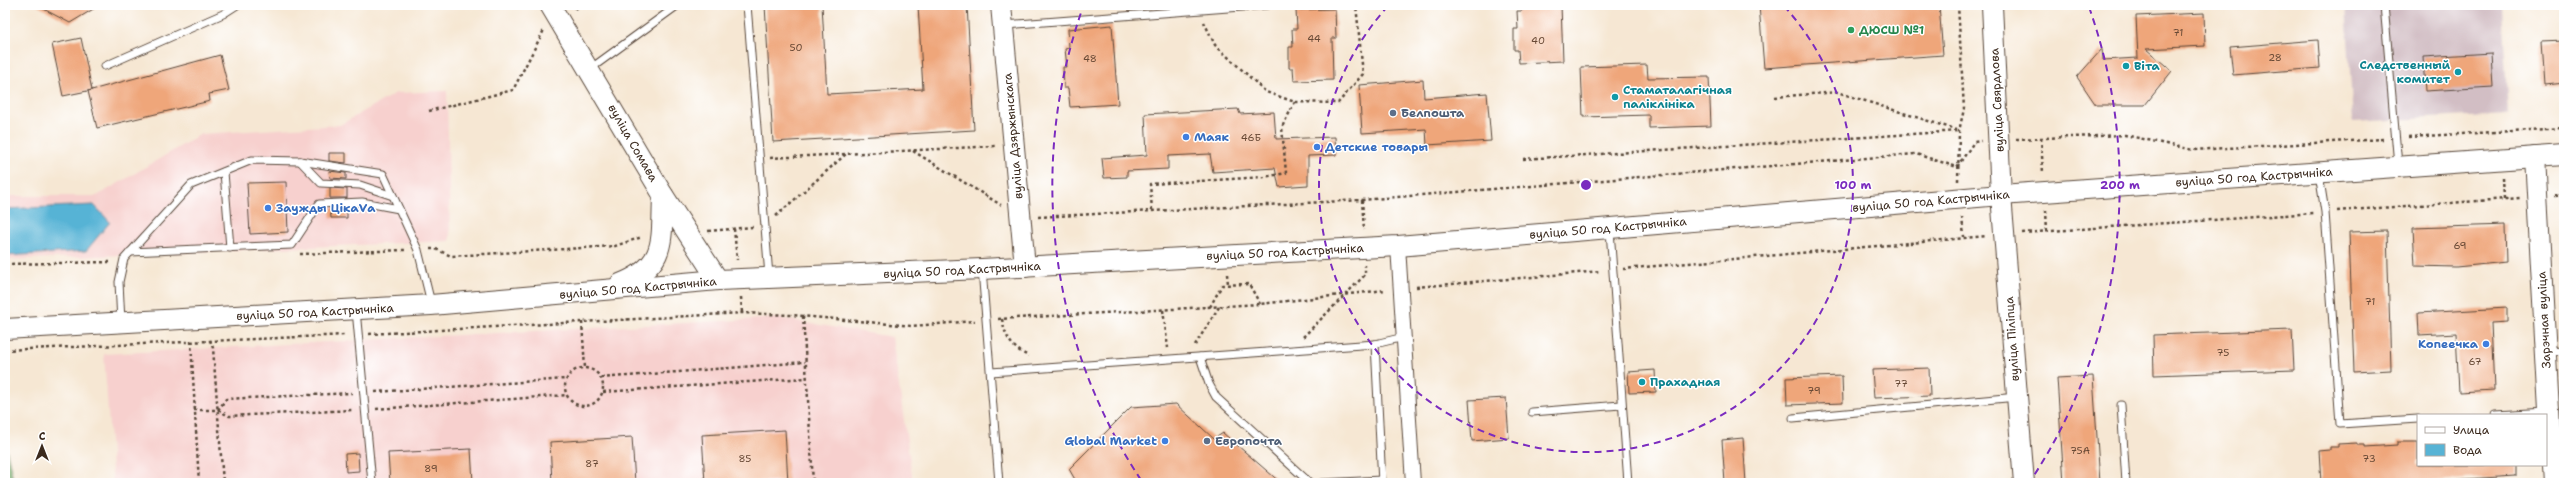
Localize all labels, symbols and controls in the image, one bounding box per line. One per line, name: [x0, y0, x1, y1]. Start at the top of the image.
place label: ДЮСШ №1: [1859, 22, 1924, 38]
marker: ДЮСШ №1: [1846, 25, 1856, 35]
house number: 71: [2173, 26, 2183, 39]
house number: 44: [1307, 32, 1321, 45]
house number: 40: [1531, 34, 1545, 47]
house number: 50: [789, 41, 803, 54]
street label: вуліца Свярдлова: [1986, 47, 2008, 152]
house number: 28: [2268, 51, 2282, 64]
house number: 48: [1083, 52, 1097, 65]
place label: Следственный комитет: [2360, 57, 2451, 87]
place label: Віта: [2134, 58, 2161, 74]
marker: Віта: [2121, 61, 2131, 71]
marker: Следственный комитет: [2453, 67, 2463, 77]
street label: вуліца Дзяржынскага: [999, 72, 1026, 200]
place label: Стаматалагічная паліклініка: [1623, 82, 1732, 112]
marker: Стаматалагічная паліклініка: [1610, 92, 1620, 102]
street label: вуліца Сомава: [604, 101, 662, 185]
place label: Белпошта: [1401, 105, 1465, 121]
marker: Белпошта: [1388, 108, 1398, 118]
place label: Маяк: [1194, 129, 1230, 145]
house number: 46Б: [1241, 131, 1261, 144]
marker: Маяк: [1181, 132, 1191, 142]
place label: Детские товары: [1325, 139, 1428, 155]
marker: Детские товары: [1312, 142, 1322, 152]
street label: вуліца 50 год Кастрычніка: [2175, 163, 2334, 190]
text: 100 m: [1835, 177, 1872, 193]
text: 200 m: [2100, 177, 2140, 193]
centre of rings: [1579, 178, 1593, 192]
street label: вуліца 50 год Кастрычніка: [1852, 186, 2011, 216]
place label: Заужды ЦікаVа: [276, 200, 376, 216]
marker: Заужды ЦікаVа: [263, 203, 273, 213]
street label: вуліца 50 год Кастрычніка: [1529, 213, 1688, 243]
house number: 69: [2453, 239, 2467, 252]
street label: вуліца 50 год Кастрычніка: [1206, 240, 1365, 264]
street label: вуліца 50 год Кастрычніка: [883, 258, 1042, 282]
street label: Зарэчная вуліца: [2533, 271, 2555, 369]
street label: вуліца 50 год Кастрычніка: [559, 273, 718, 303]
house number: 71: [2365, 295, 2375, 308]
street label: вуліца Піліпца: [2001, 296, 2023, 382]
street label: вуліца 50 год Кастрычніка: [236, 300, 395, 324]
place label: Копеечка: [2418, 336, 2479, 352]
marker: Копеечка: [2481, 339, 2491, 349]
house number: 75: [2217, 346, 2229, 359]
house number: 67: [2469, 355, 2481, 368]
place label: Прахадная: [1650, 374, 1720, 390]
marker: Прахадная: [1637, 377, 1647, 387]
house number: 77: [1894, 377, 1908, 390]
house number: 79: [1807, 384, 1821, 397]
legend: [2417, 414, 2547, 466]
text: Улица: [2453, 422, 2490, 438]
north arrow: [22, 426, 62, 466]
text: С: [39, 429, 46, 444]
place label: Globаl Market: [1065, 433, 1157, 449]
place label: Европочта: [1215, 433, 1283, 449]
marker: Globаl Market: [1160, 436, 1170, 446]
marker: Европочта: [1202, 436, 1212, 446]
text: Вода: [2453, 442, 2482, 458]
house number: 75А: [2070, 444, 2090, 457]
house number: 85: [739, 452, 751, 465]
house number: 73: [2362, 452, 2376, 465]
house number: 87: [585, 457, 599, 470]
house number: 89: [424, 462, 438, 475]

